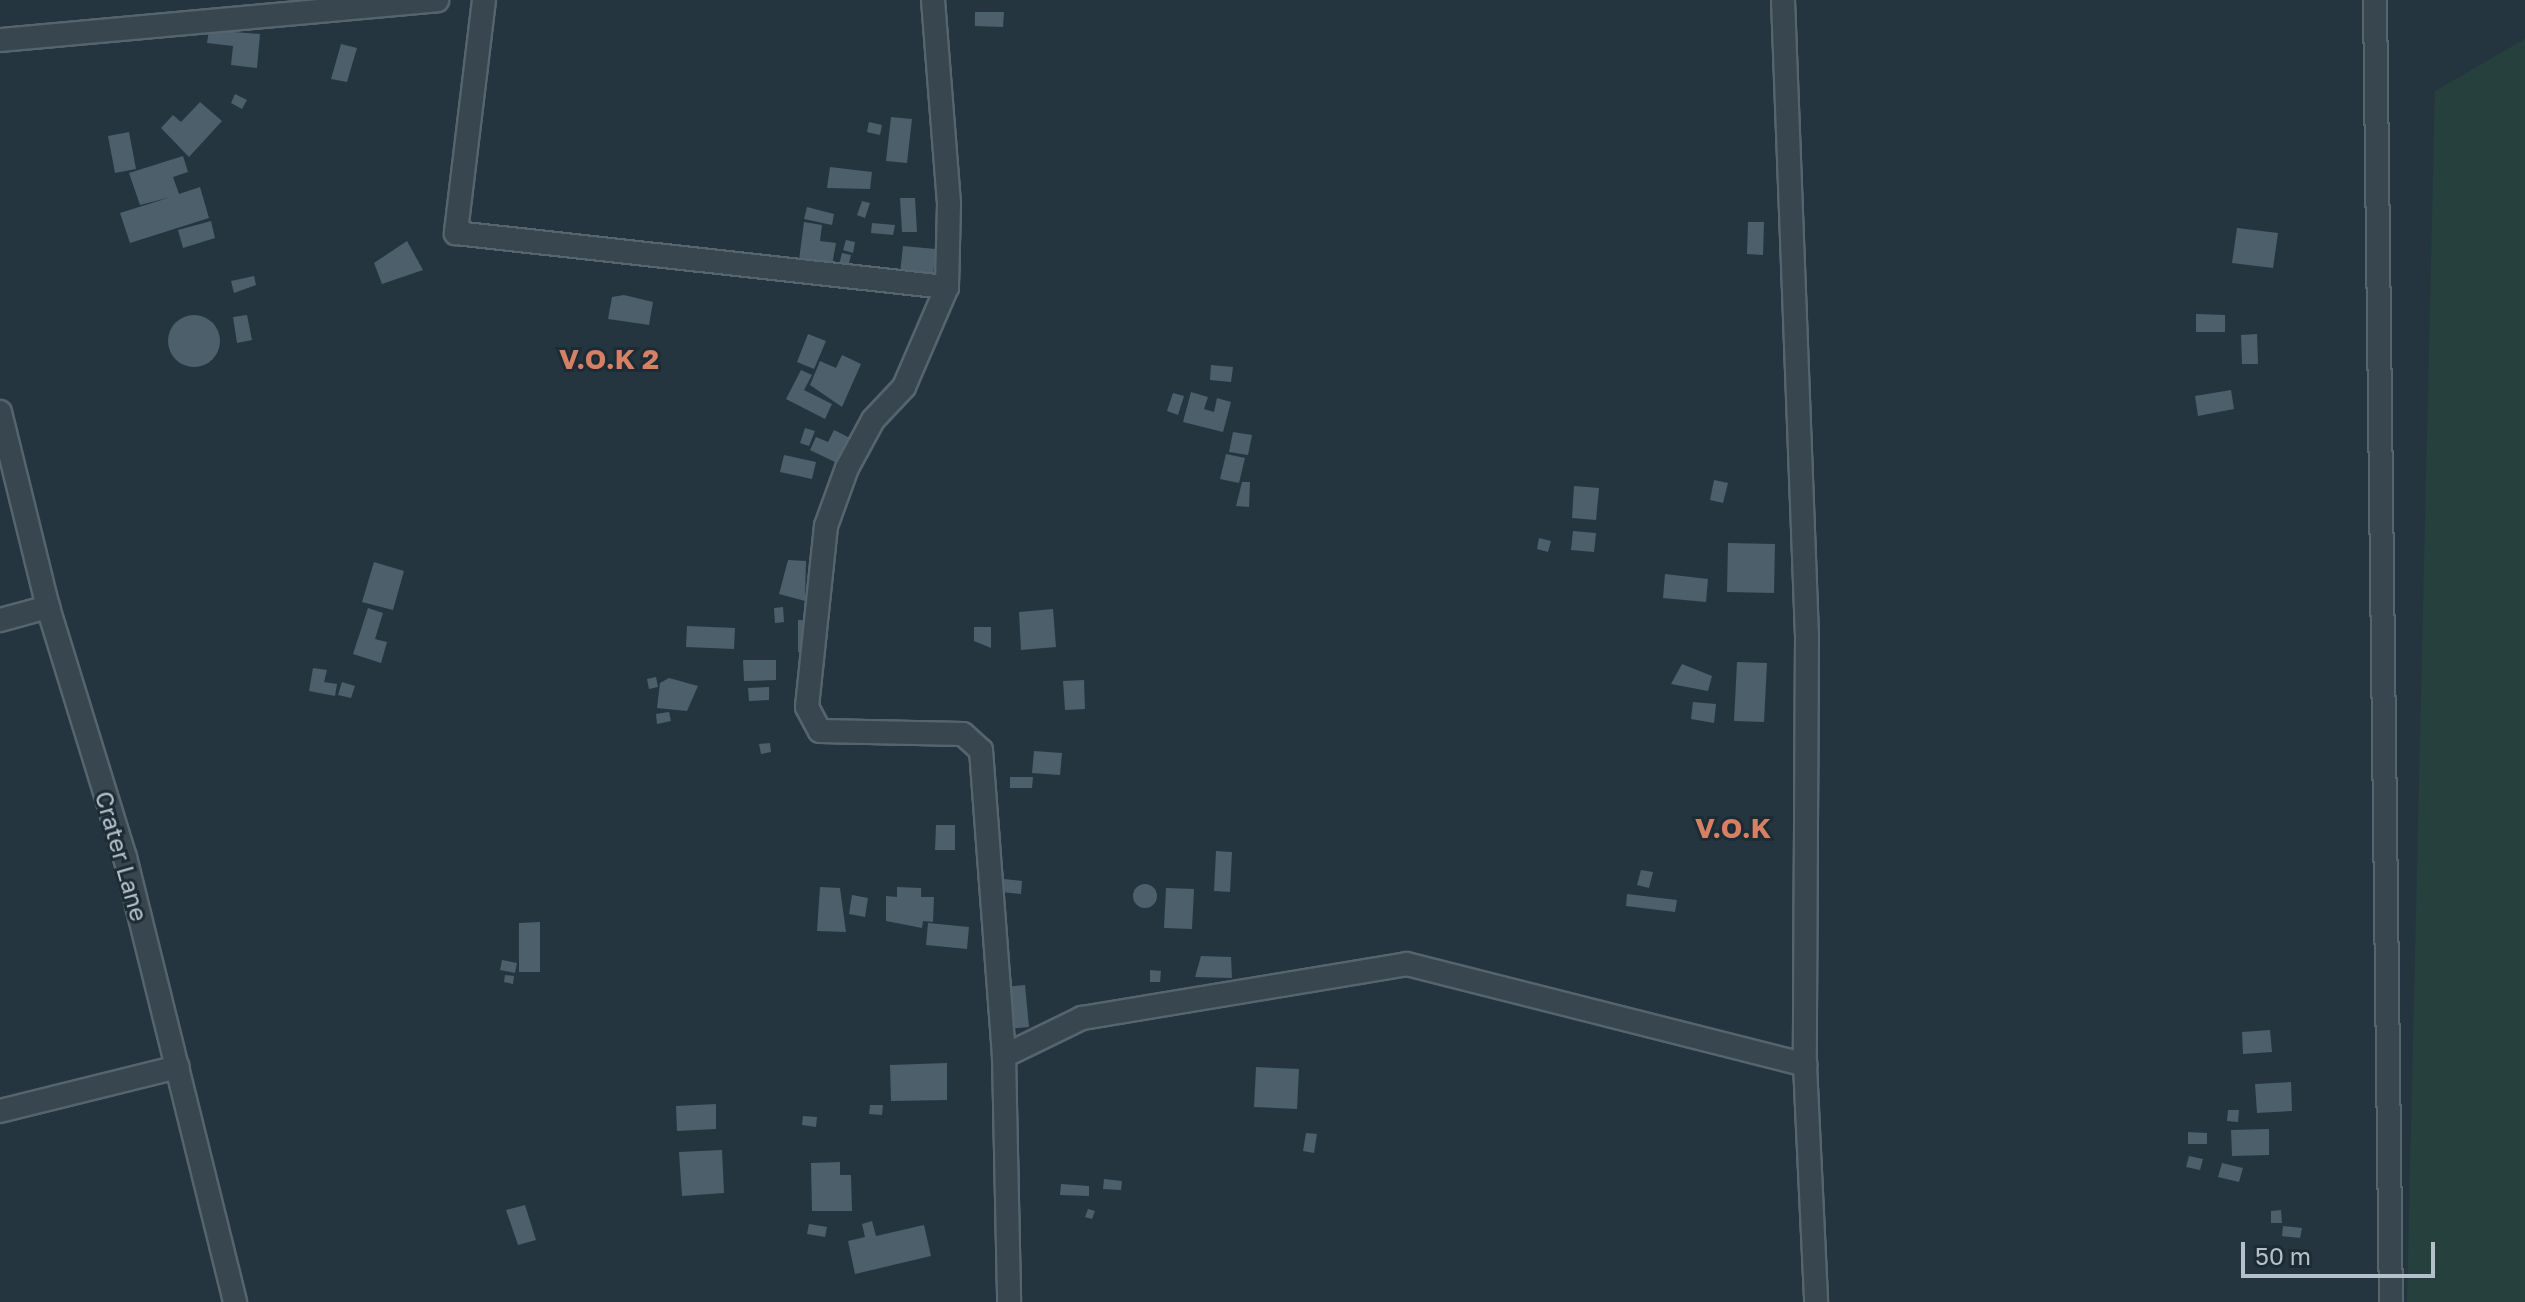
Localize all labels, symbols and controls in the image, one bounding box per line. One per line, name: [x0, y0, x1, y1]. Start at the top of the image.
district label: V.O.K 2: [559, 342, 659, 376]
street label: Crater Lane: [90, 788, 154, 924]
district label: V.O.K: [1695, 811, 1771, 845]
scale bar: [2245, 1226, 2439, 1276]
text: 50 m: [2255, 1241, 2311, 1270]

